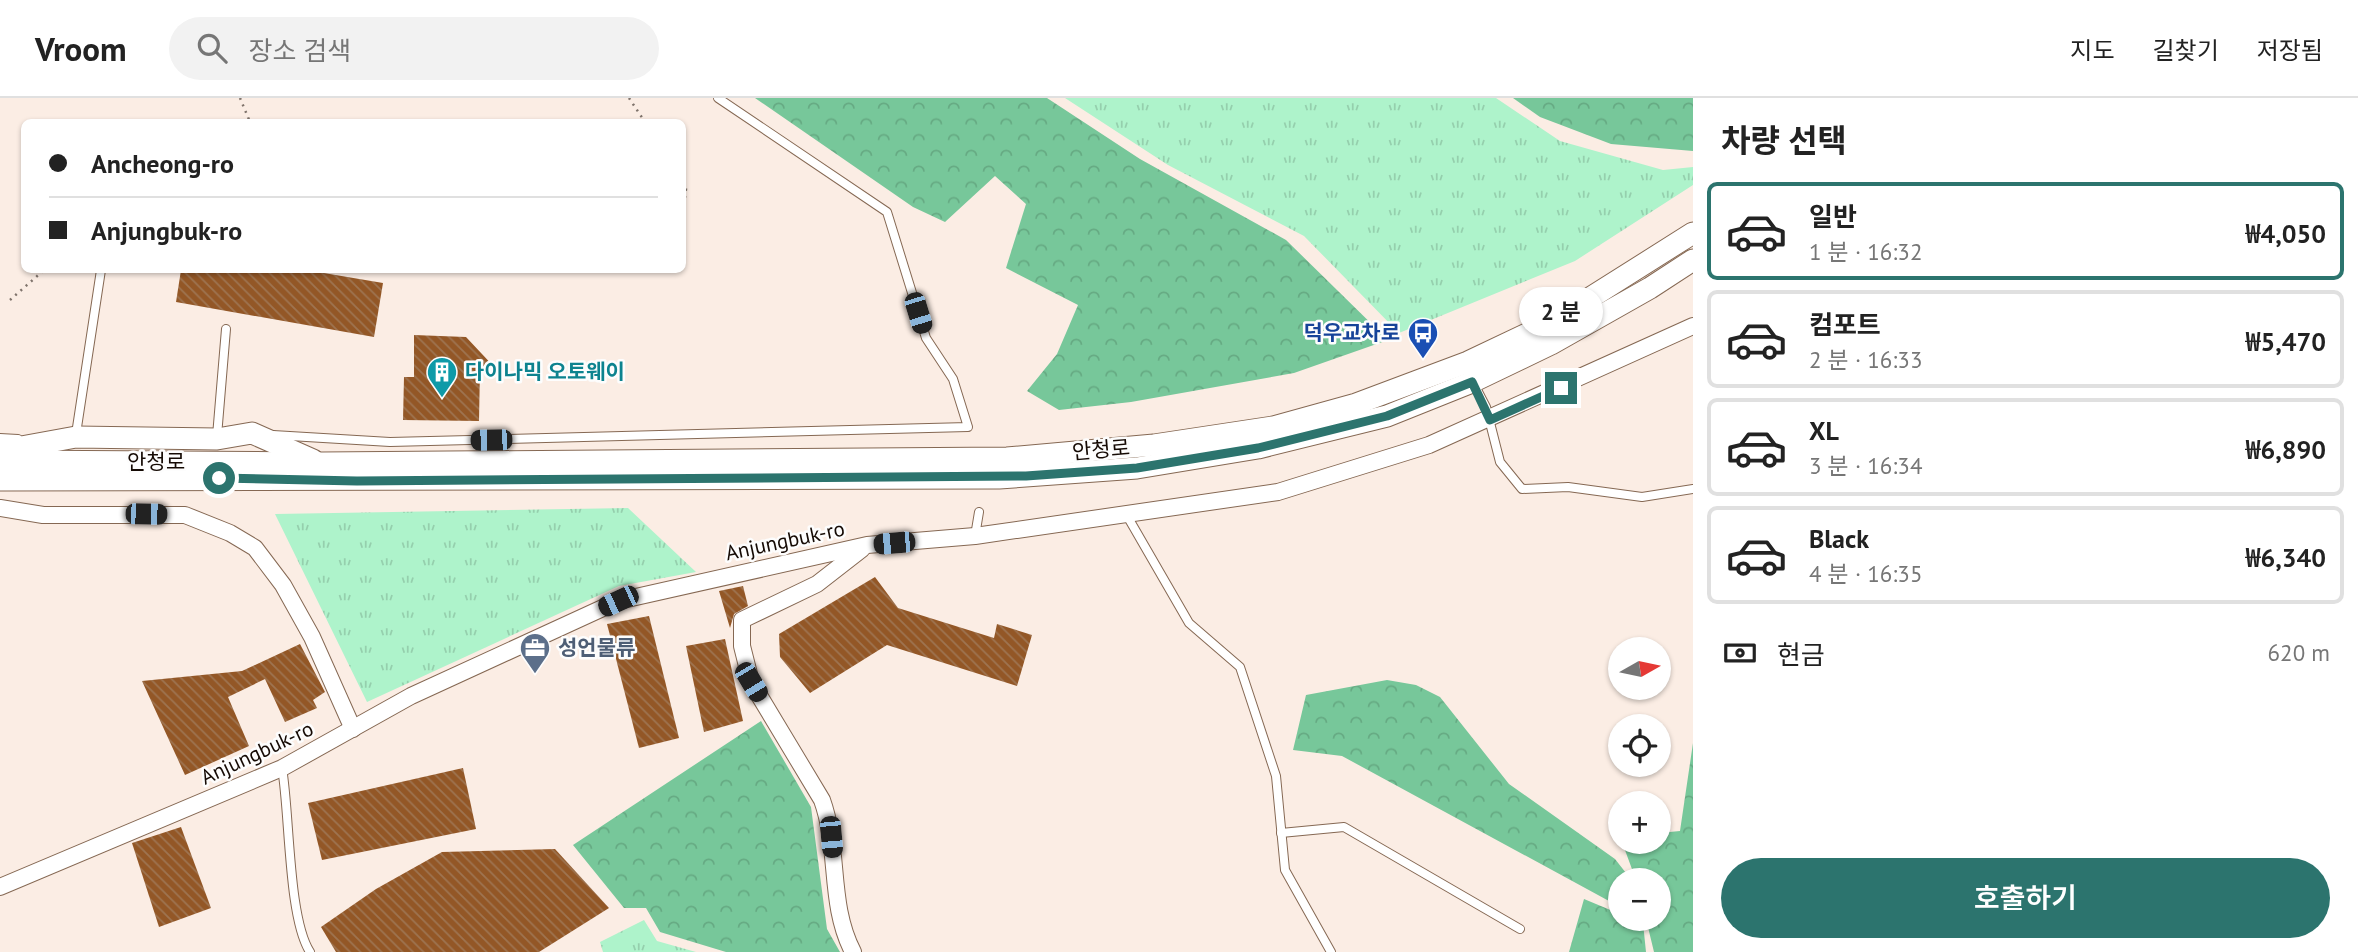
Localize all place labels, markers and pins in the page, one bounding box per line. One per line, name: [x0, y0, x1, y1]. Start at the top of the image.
bus stop icon: 덕우교차로: [1406, 316, 1440, 360]
place label: 덕우교차로: [1303, 319, 1400, 346]
building icon: 다이나믹 오토웨이: [425, 355, 459, 399]
place label: 다이나믹 오토웨이: [465, 358, 625, 385]
office icon: 성언물류: [518, 631, 552, 675]
place label: 성언물류: [558, 634, 635, 661]

